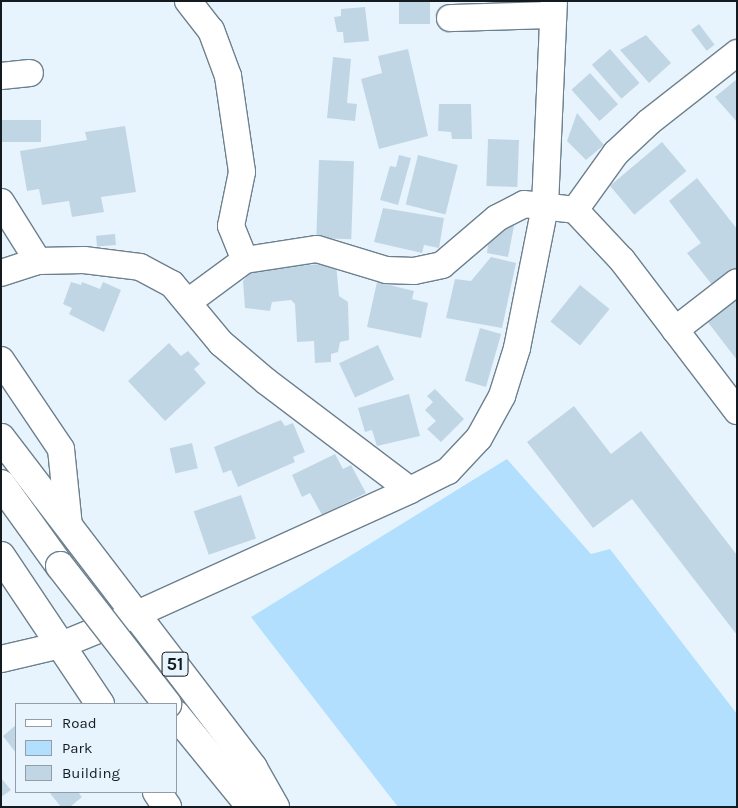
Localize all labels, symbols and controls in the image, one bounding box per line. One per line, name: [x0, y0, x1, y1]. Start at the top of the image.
road number: 51: [161, 649, 189, 680]
legend: [15, 703, 178, 793]
text: Road: [62, 714, 97, 732]
text: Park: [62, 739, 92, 757]
text: Building: [62, 764, 120, 782]

